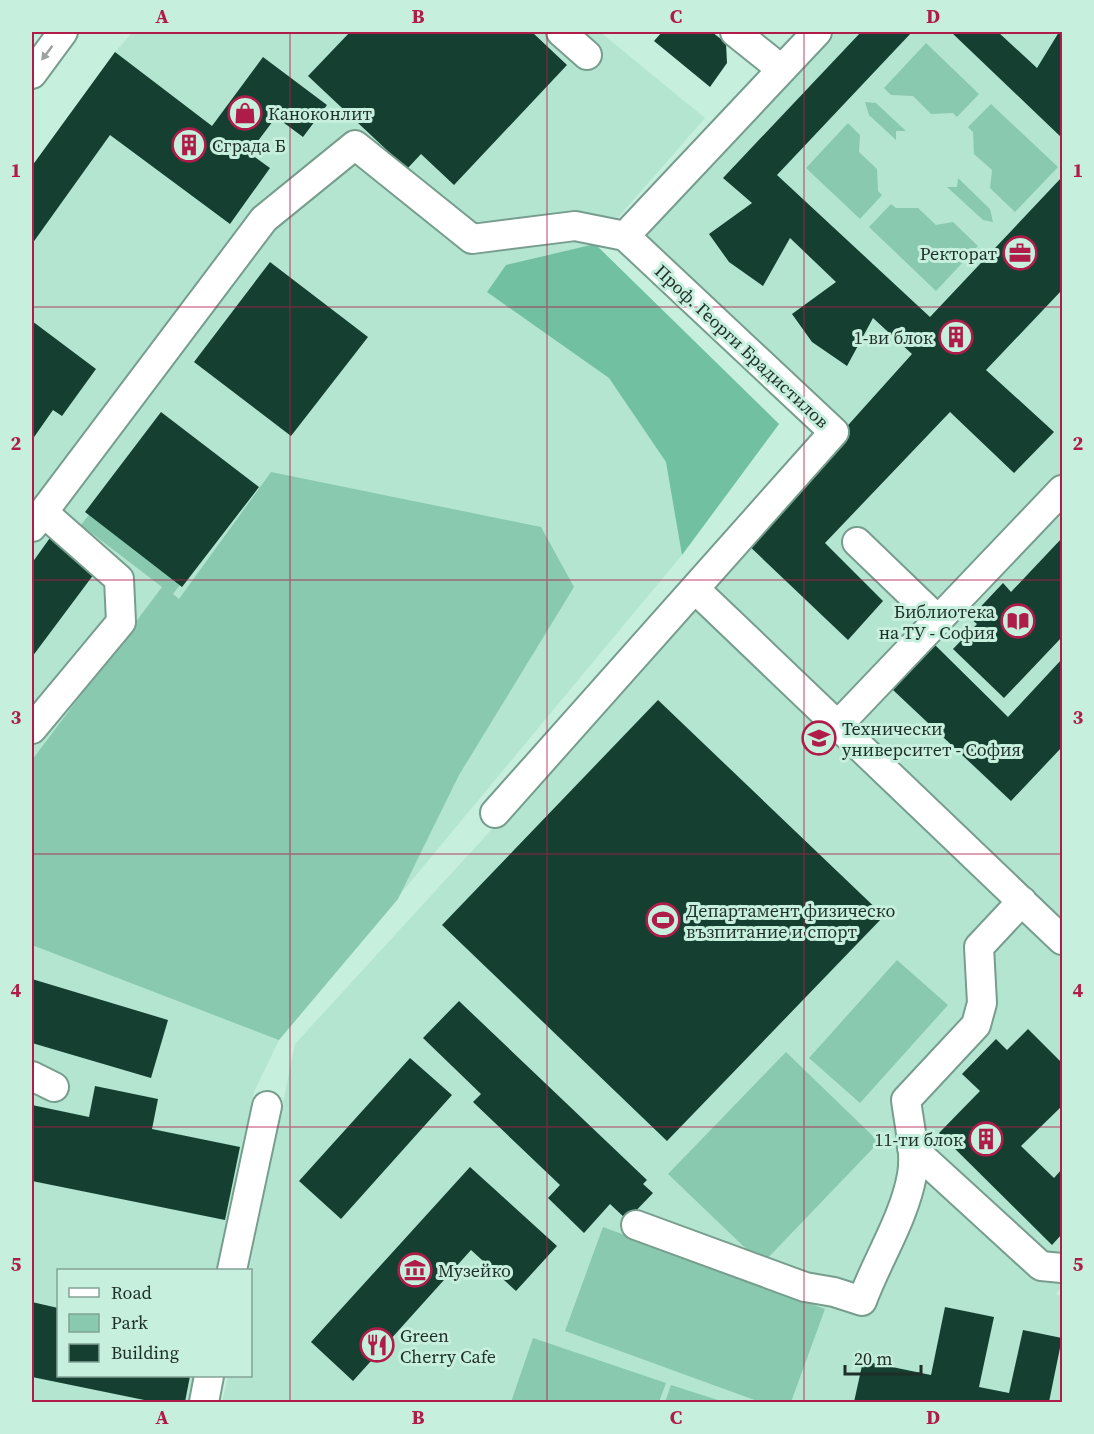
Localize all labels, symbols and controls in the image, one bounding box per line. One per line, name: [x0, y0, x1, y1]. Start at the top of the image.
text: A: [155, 2, 169, 30]
text: B: [411, 2, 425, 30]
text: C: [670, 2, 682, 30]
text: D: [926, 2, 940, 30]
one-way arrow: [42, 45, 54, 60]
shop icon: Каноконлит: [227, 95, 263, 131]
place label: Каноконлит: [268, 101, 372, 126]
building icon: Сграда Б: [171, 127, 207, 163]
place label: Сграда Б: [212, 133, 286, 158]
text: 1: [11, 156, 21, 184]
text: 1: [1073, 156, 1083, 184]
office icon: Ректорат: [1002, 235, 1038, 271]
place label: Ректорат: [920, 241, 997, 266]
street label: Проф. Георги Брадистилов: [649, 259, 835, 433]
building icon: 1-ви блок: [938, 319, 974, 355]
place label: 1-ви блок: [854, 325, 933, 350]
text: 2: [11, 429, 22, 457]
text: 2: [1073, 429, 1084, 457]
place label: Библиотека на ТУ - София: [879, 599, 996, 645]
library icon: Библиотека на ТУ - София: [1000, 603, 1036, 639]
text: 3: [11, 703, 22, 731]
text: 3: [1073, 703, 1084, 731]
place label: Технически университет - София: [842, 716, 1021, 762]
school or university icon: Технически университет - София: [801, 720, 837, 756]
place label: Департамент физическо възпитание и спорт: [686, 898, 895, 944]
sports icon: Департамент физическо възпитание и спорт: [645, 902, 681, 938]
text: 4: [11, 976, 22, 1004]
text: 4: [1073, 976, 1084, 1004]
building icon: 11-ти блок: [968, 1121, 1004, 1157]
place label: 11-ти блок: [875, 1127, 963, 1152]
text: 5: [11, 1250, 22, 1278]
text: 5: [1073, 1250, 1084, 1278]
museum icon: Музейко: [397, 1252, 433, 1288]
place label: Музейко: [438, 1258, 511, 1283]
legend: [57, 1269, 252, 1377]
text: Road: [111, 1280, 152, 1305]
text: Park: [111, 1310, 148, 1335]
place label: Green Cherry Cafe: [400, 1323, 496, 1369]
restaurant icon: Green Cherry Cafe: [359, 1327, 395, 1363]
scale bar: [845, 1338, 922, 1376]
text: Building: [111, 1340, 179, 1365]
text: 20 m: [854, 1346, 892, 1371]
text: A: [155, 1403, 169, 1431]
text: B: [411, 1403, 425, 1431]
text: C: [670, 1403, 682, 1431]
text: D: [926, 1403, 940, 1431]

